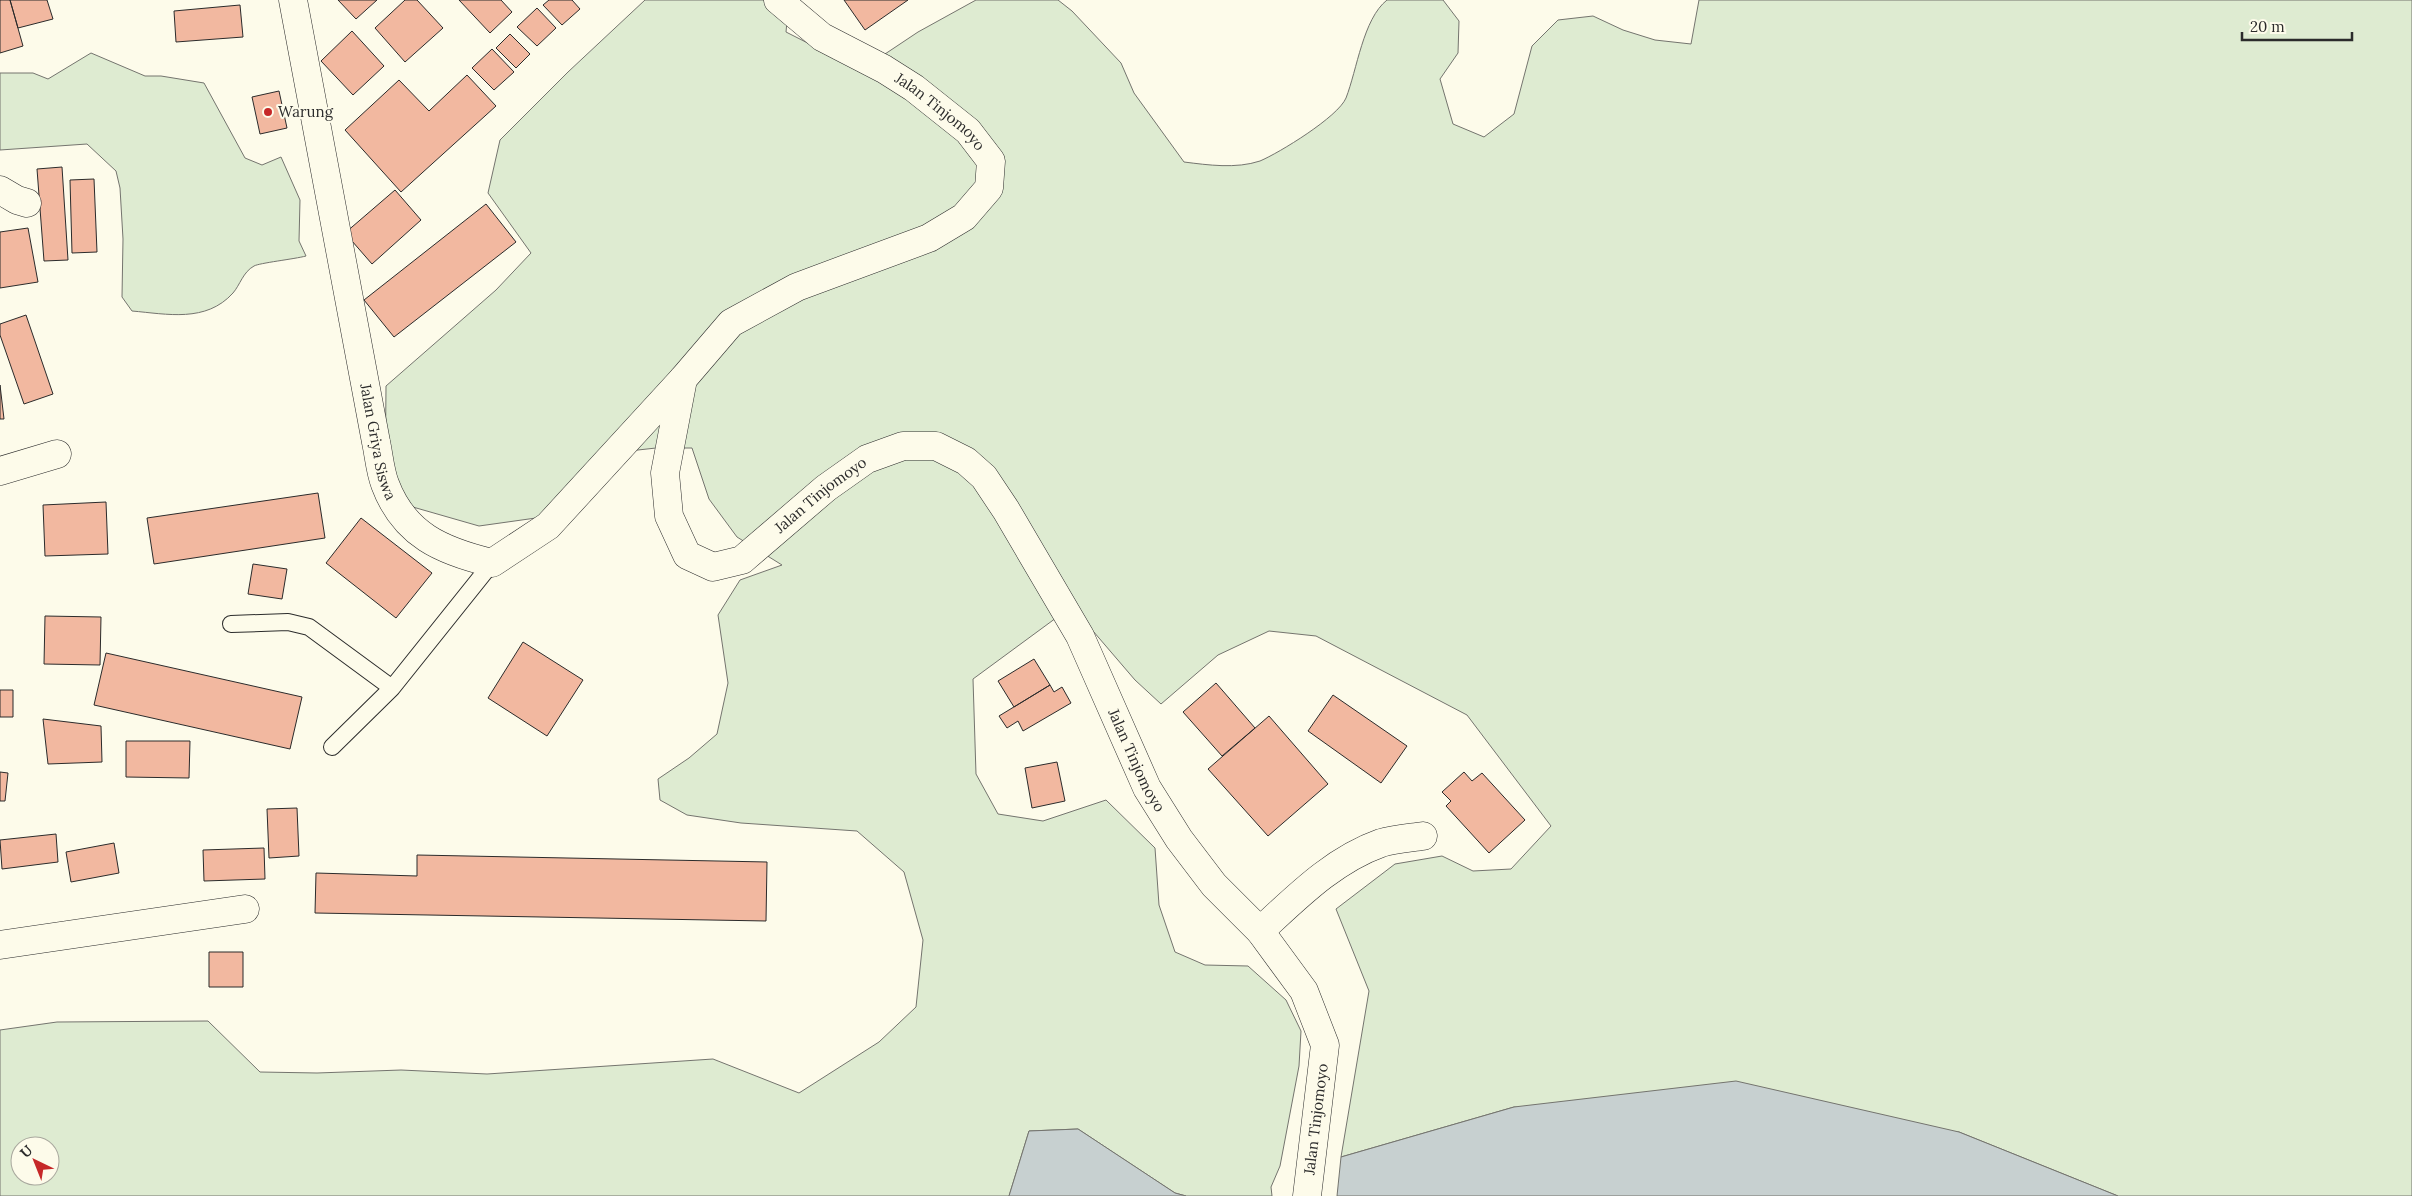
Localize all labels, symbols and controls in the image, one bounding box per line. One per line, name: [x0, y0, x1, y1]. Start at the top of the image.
scale bar: [2242, 10, 2352, 42]
text: 20 m: [2250, 17, 2285, 36]
street label: Jalan Tinjomoyo: [891, 68, 990, 154]
place label: Warung: [278, 102, 334, 121]
marker: Warung: [262, 106, 274, 118]
street label: Jalan Griya Siswa: [356, 381, 401, 504]
street label: Jalan Tinjomoyo: [770, 452, 870, 538]
street label: Jalan Tinjomoyo: [1104, 705, 1170, 816]
street label: Jalan Tinjomoyo: [1299, 1062, 1332, 1177]
north arrow: [10, 1136, 60, 1186]
text: U: [16, 1141, 36, 1162]

